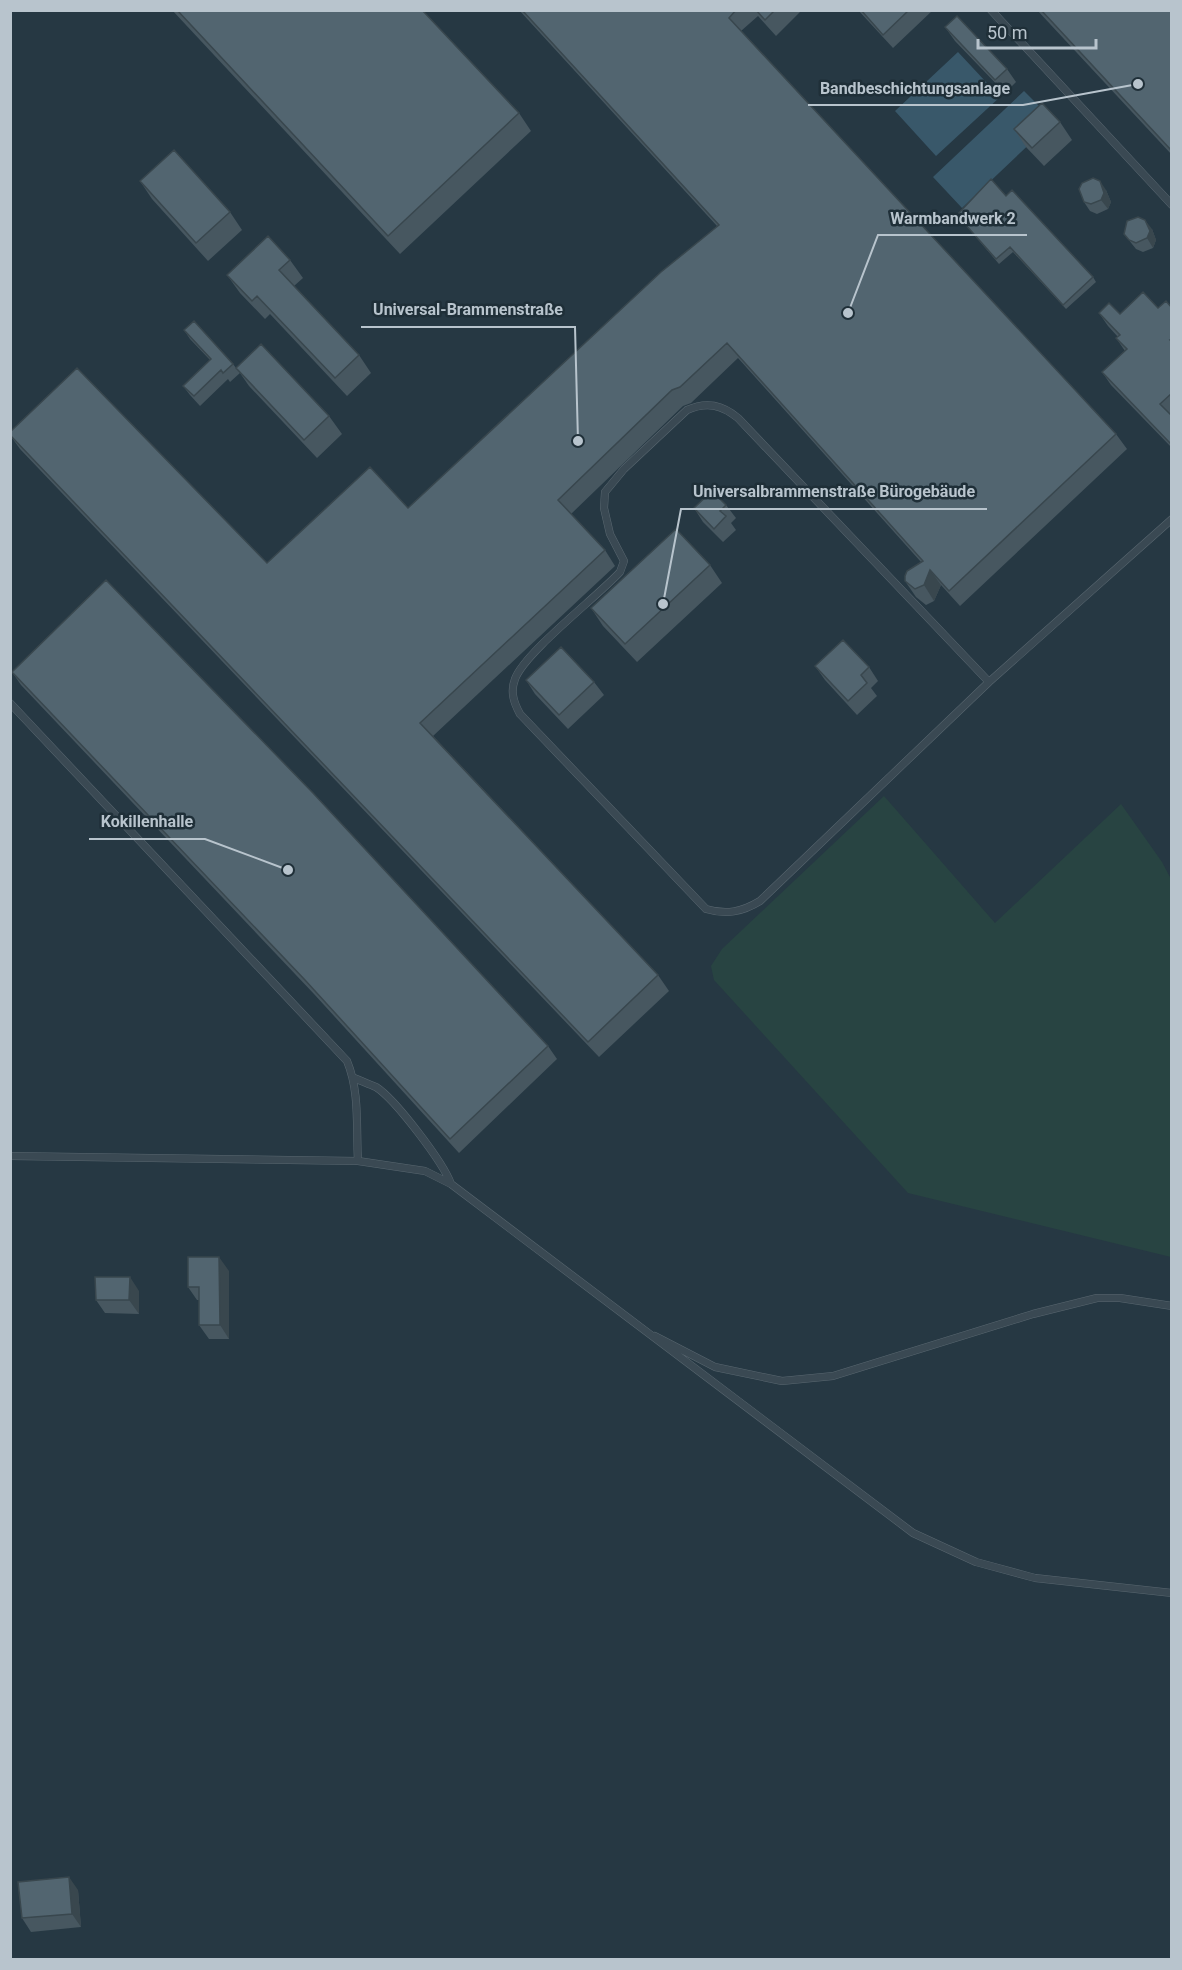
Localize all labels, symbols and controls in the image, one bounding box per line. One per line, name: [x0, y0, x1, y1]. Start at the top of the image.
scale bar: [978, 12, 1096, 50]
text: 50 m: [987, 22, 1027, 43]
callout: Bandbeschichtungsanlage: [808, 71, 1023, 105]
text: Bandbeschichtungsanlage: [820, 79, 1010, 98]
callout: Warmbandwerk 2: [878, 201, 1027, 235]
text: Warmbandwerk 2: [890, 209, 1016, 228]
callout: Universal-Brammenstraße: [361, 293, 575, 327]
text: Universal-Brammenstraße: [373, 300, 563, 319]
callout: Universalbrammenstraße Bürogebäude: [681, 475, 987, 509]
text: Universalbrammenstraße Bürogebäude: [693, 482, 975, 501]
callout: Kokillenhalle: [89, 805, 205, 839]
text: Kokillenhalle: [101, 812, 194, 831]

